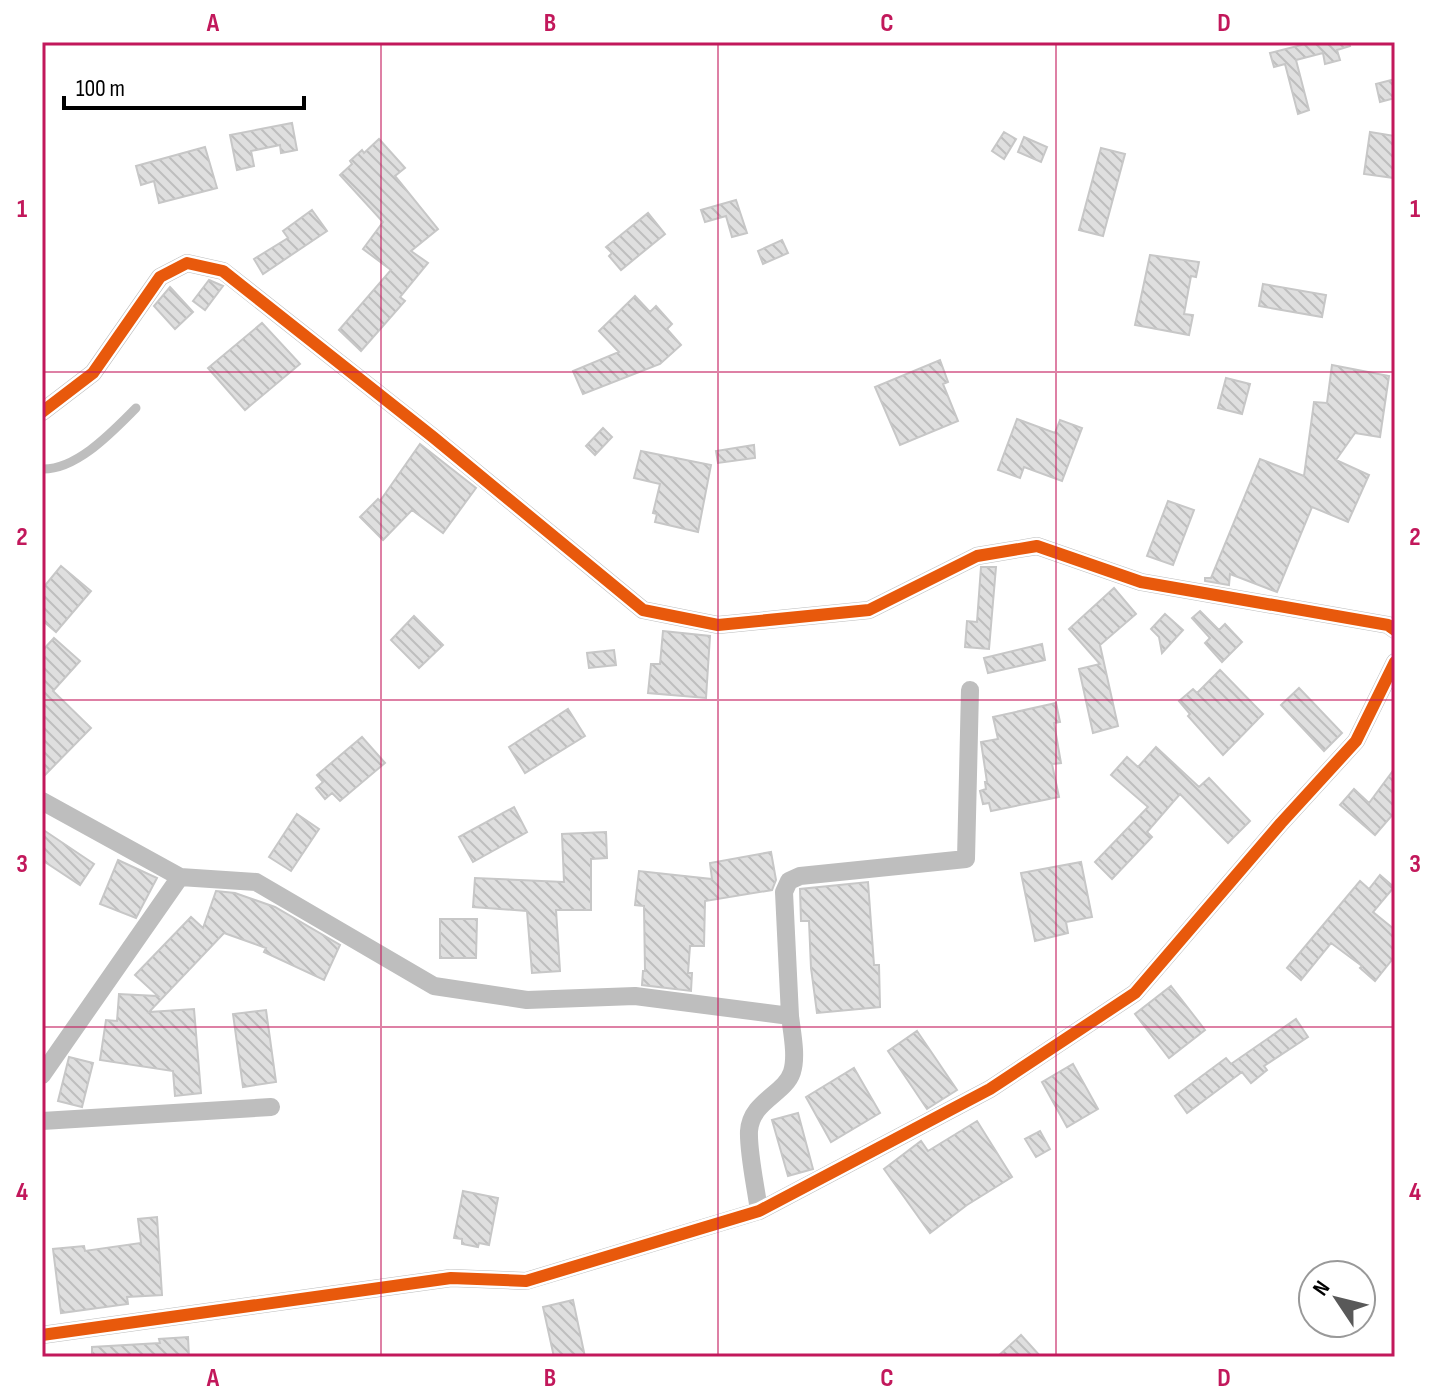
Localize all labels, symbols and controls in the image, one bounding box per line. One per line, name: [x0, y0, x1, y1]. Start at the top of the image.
text: A: [206, 8, 220, 39]
text: B: [544, 8, 556, 39]
text: C: [880, 8, 894, 39]
text: D: [1217, 8, 1231, 39]
scale bar: [64, 60, 304, 110]
text: 100 m: [76, 74, 125, 103]
text: 1: [17, 194, 27, 225]
text: 1: [1410, 194, 1420, 225]
text: 2: [16, 522, 28, 553]
text: 2: [1409, 522, 1421, 553]
text: 3: [16, 849, 28, 880]
text: 3: [1409, 849, 1421, 880]
text: 4: [16, 1177, 28, 1208]
text: 4: [1409, 1177, 1421, 1208]
north arrow: [1297, 1259, 1377, 1339]
text: N: [1307, 1276, 1336, 1301]
text: A: [206, 1363, 220, 1394]
text: B: [544, 1363, 556, 1394]
text: C: [880, 1363, 894, 1394]
text: D: [1217, 1363, 1231, 1394]

